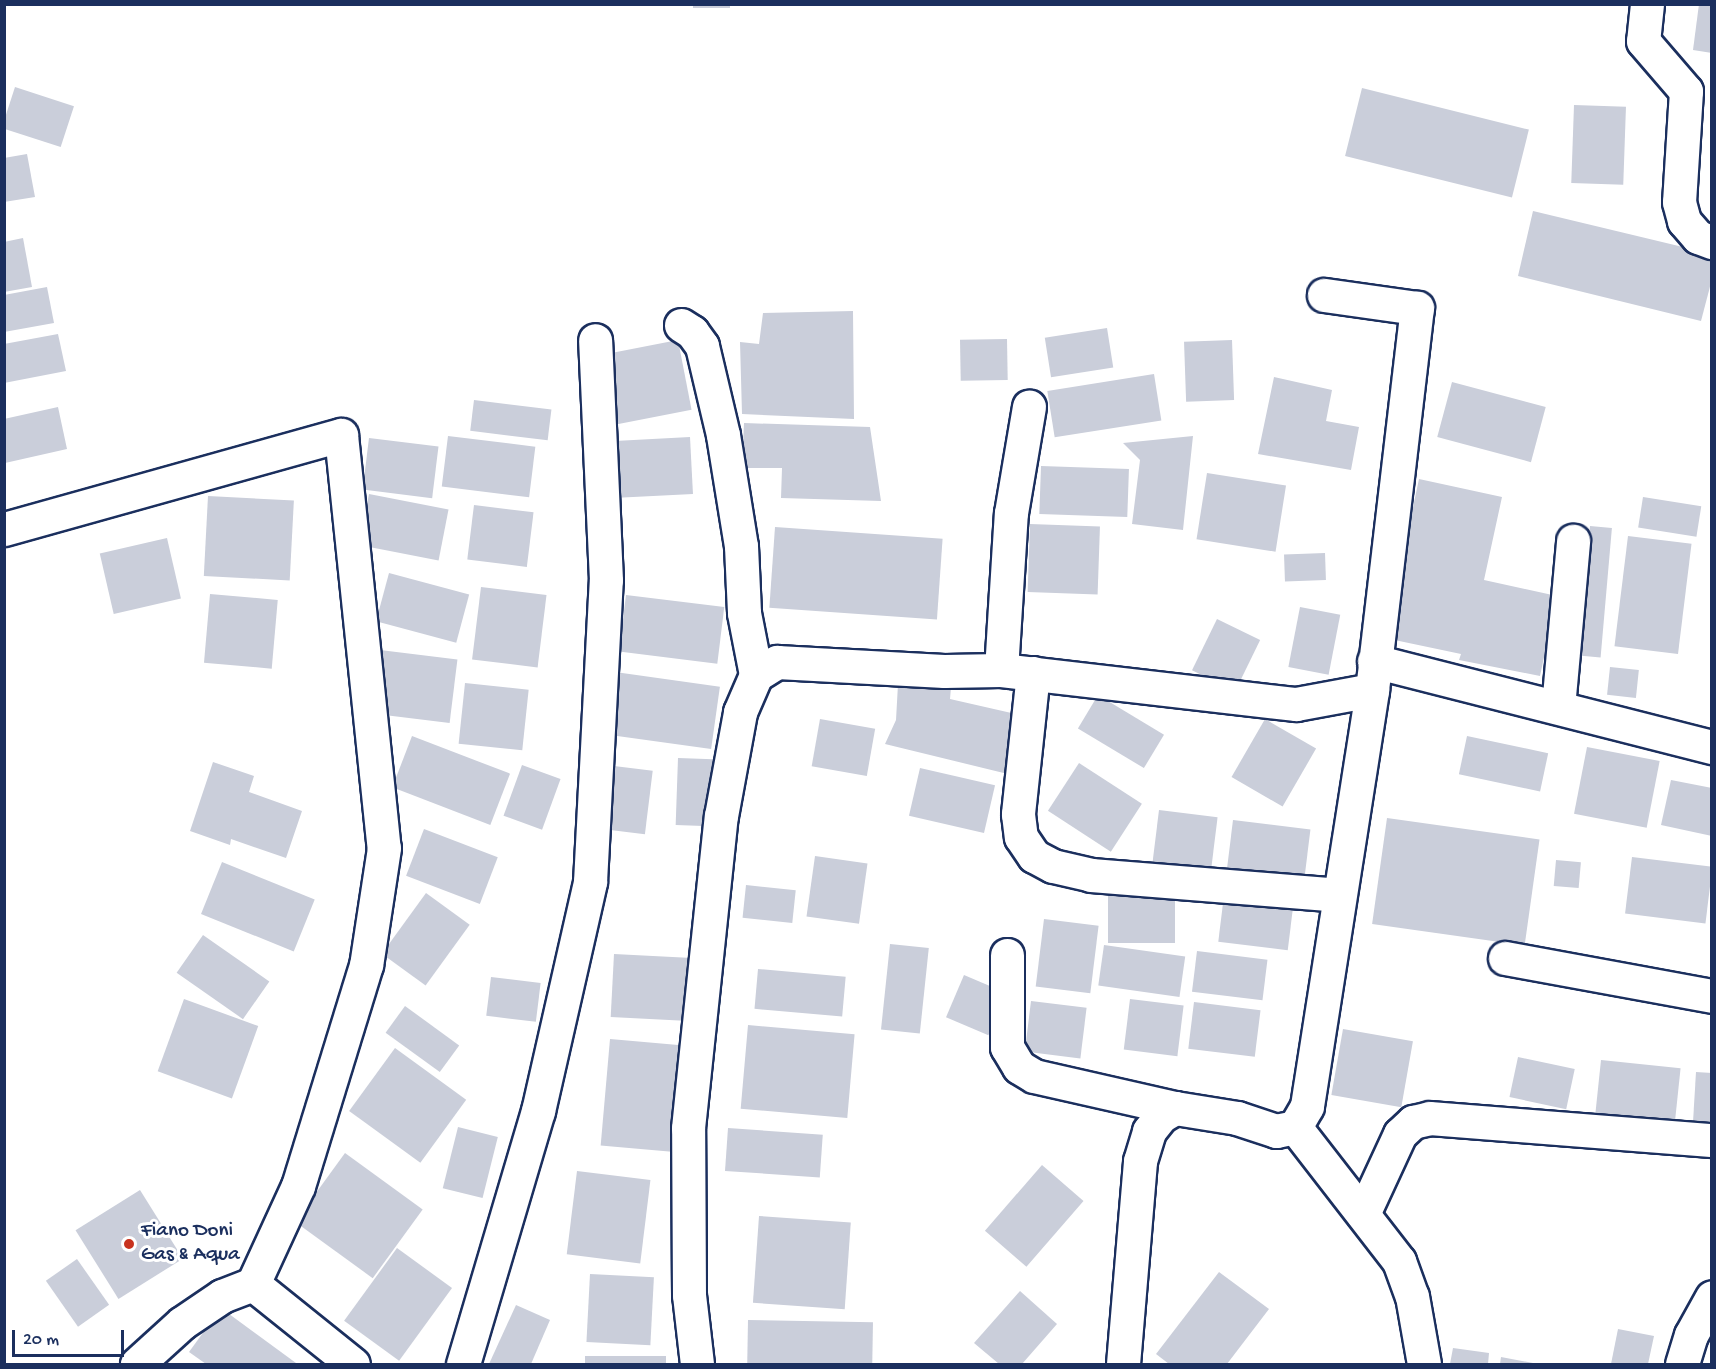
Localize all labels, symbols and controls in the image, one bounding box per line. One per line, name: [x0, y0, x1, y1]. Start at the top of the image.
place label: Fiano Doni Gas & Aqua: [141, 1219, 240, 1269]
marker: Fiano Doni Gas & Aqua: [122, 1237, 136, 1251]
scale bar: [15, 1318, 128, 1356]
text: 20 m: [23, 1330, 59, 1351]

